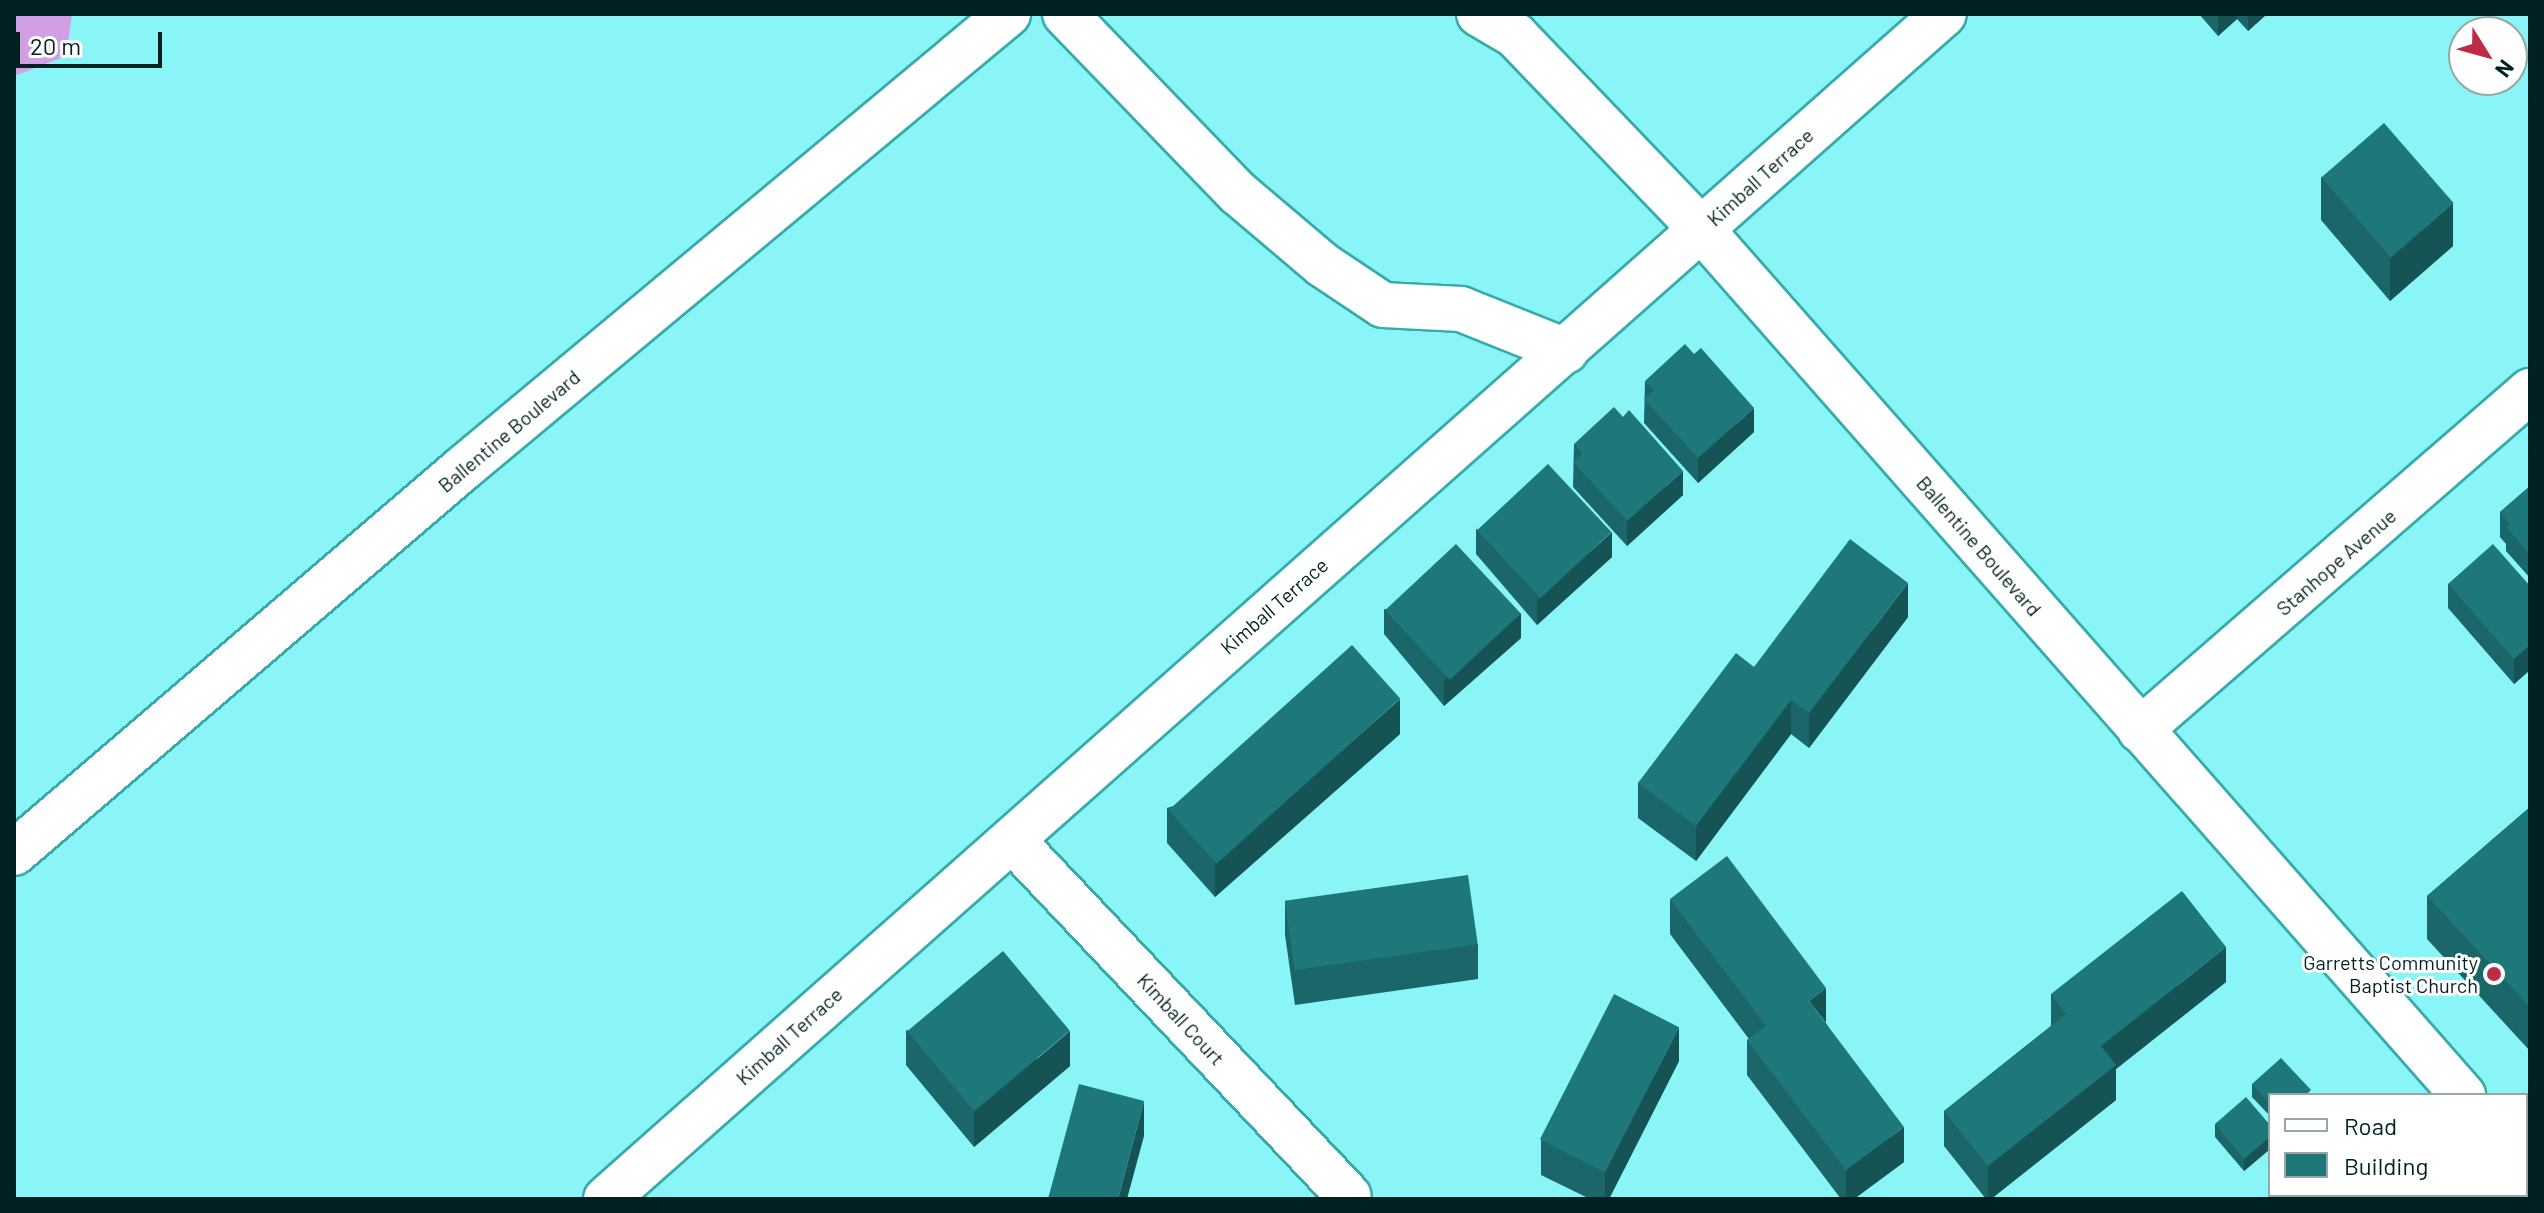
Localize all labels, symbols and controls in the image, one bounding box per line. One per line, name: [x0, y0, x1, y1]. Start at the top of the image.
scale bar: [20, 16, 166, 66]
north arrow: [2448, 16, 2528, 96]
text: 20 m: [30, 31, 81, 60]
text: N: [2491, 56, 2520, 83]
street label: Kimball Terrace: [1702, 123, 1818, 231]
street label: Ballentine Boulevard: [433, 365, 585, 497]
street label: Ballentine Boulevard: [1912, 471, 2046, 621]
street label: Stanhope Avenue: [2271, 504, 2401, 620]
street label: Kimball Terrace: [1215, 553, 1333, 659]
place label: Garretts Community Baptist Church: [2303, 950, 2478, 997]
marker: Garretts Community Baptist Church: [2485, 965, 2503, 983]
street label: Kimball Court: [1132, 968, 1230, 1070]
street label: Kimball Terrace: [731, 982, 847, 1090]
legend: [2268, 1093, 2528, 1197]
text: Road: [2344, 1111, 2397, 1140]
text: Building: [2344, 1151, 2428, 1180]

